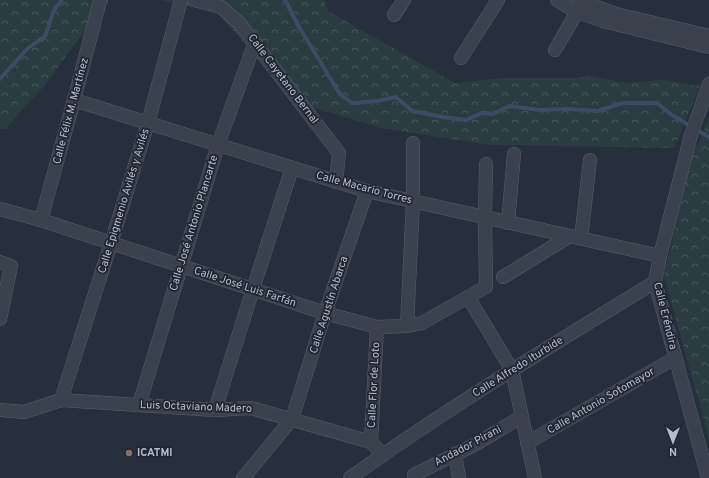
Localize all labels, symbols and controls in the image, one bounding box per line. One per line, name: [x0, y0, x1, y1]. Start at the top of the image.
street label: Calle Cayetano Bernal: [245, 31, 321, 127]
street label: Calle Félix M. Martínez: [50, 56, 92, 166]
street label: Calle Epigmenio Avilés y Avilés: [95, 127, 153, 275]
street label: Calle José Antonio Plancarte: [167, 153, 221, 293]
street label: Calle Macario Torres: [314, 168, 414, 208]
street label: Calle Agustín Abarca: [307, 254, 351, 356]
street label: Calle José Luis Farfán: [192, 264, 298, 310]
street label: Calle Eréndira: [650, 281, 680, 351]
street label: Calle Alfredo Iturbide: [470, 333, 566, 401]
street label: Calle Flor de Loto: [365, 342, 383, 428]
street label: Calle Antonio Sotomayor: [545, 364, 658, 438]
street label: Luis Octaviano Madero: [140, 398, 252, 416]
street label: Andador Pirani: [432, 422, 504, 470]
north arrow: [653, 422, 693, 462]
text: N: [669, 444, 677, 458]
place label: ICATMI: [137, 446, 173, 460]
marker: ICATMI: [124, 448, 134, 458]

